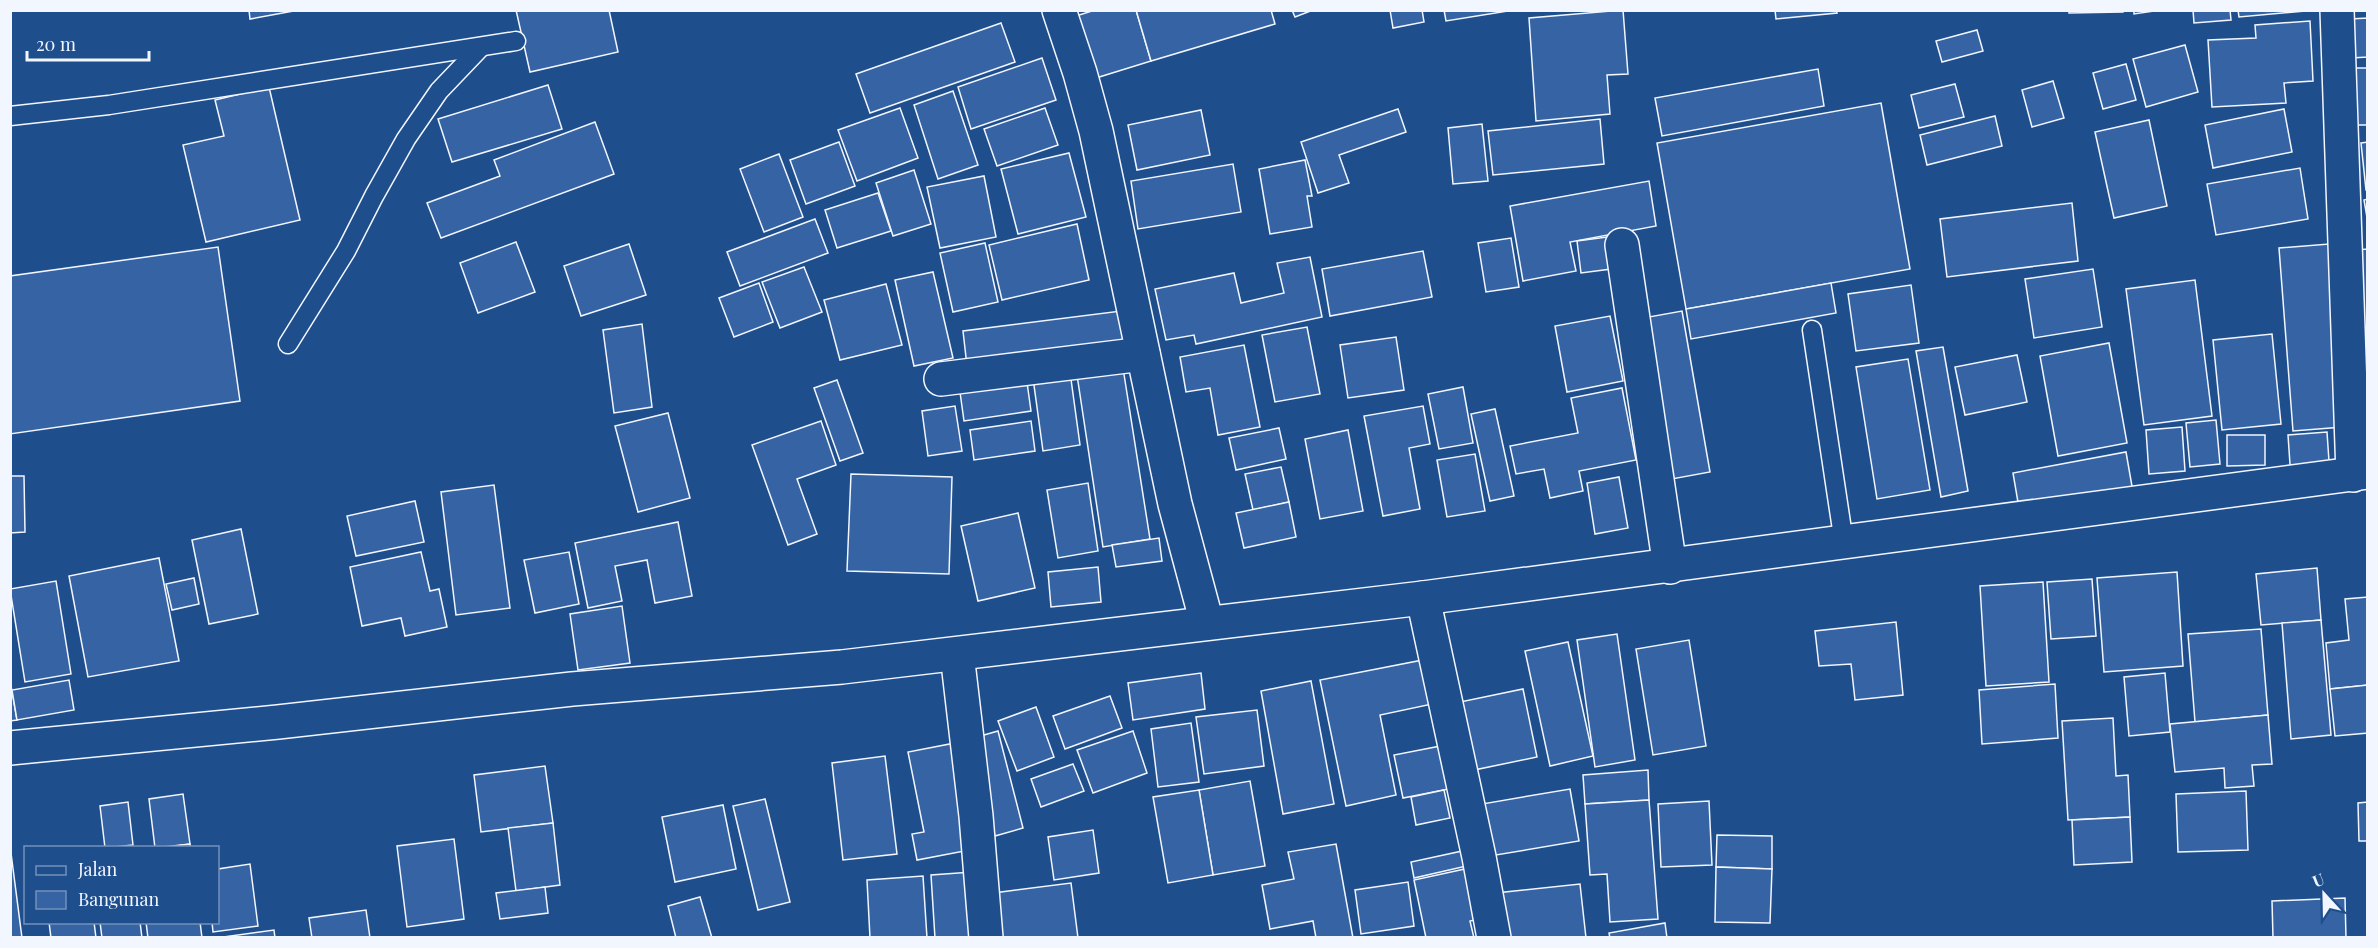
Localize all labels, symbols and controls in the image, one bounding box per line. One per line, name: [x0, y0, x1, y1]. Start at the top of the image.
scale bar: [27, 24, 148, 62]
text: 20 m: [36, 32, 76, 56]
legend: [24, 846, 219, 924]
text: Jalan: [77, 857, 118, 881]
north arrow: [2294, 864, 2354, 924]
text: U: [2309, 868, 2327, 891]
text: Bangunan: [78, 887, 159, 911]

